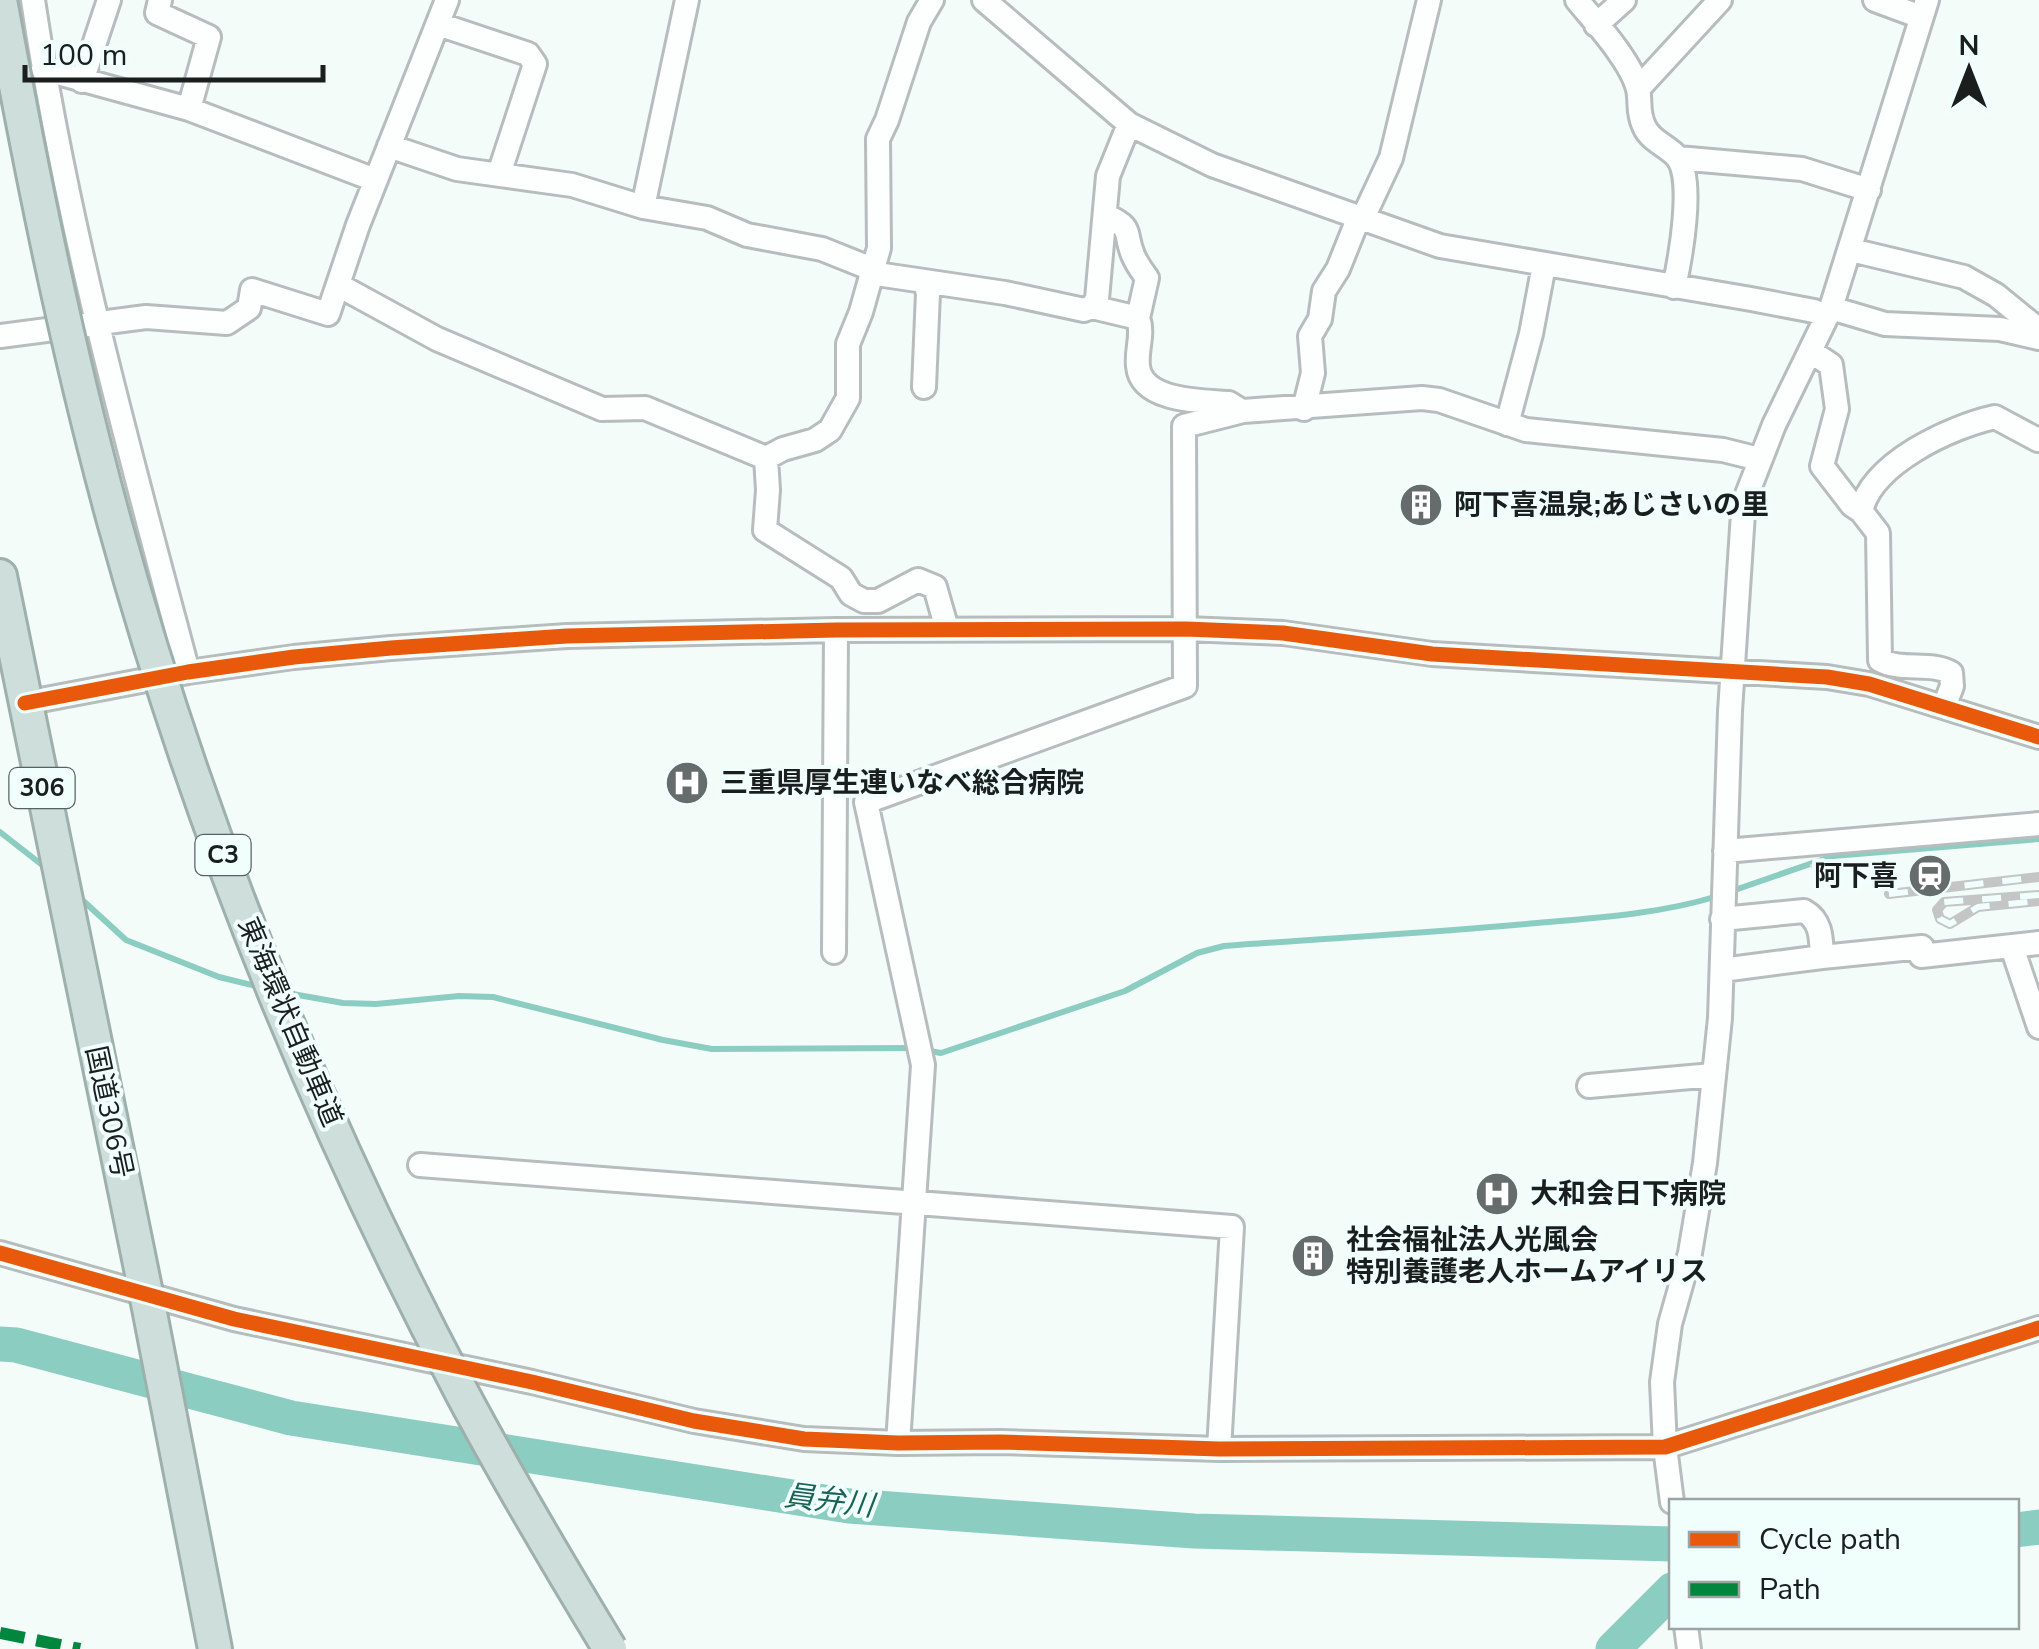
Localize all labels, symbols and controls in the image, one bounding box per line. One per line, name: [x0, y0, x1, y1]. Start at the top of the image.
scale bar: [25, 20, 322, 82]
north arrow: [1919, 20, 2019, 120]
text: N: [1959, 27, 1979, 65]
text: 100 m: [40, 35, 127, 76]
building icon: 阿下喜温泉;あじさいの里: [1398, 482, 1444, 528]
place label: 阿下喜温泉;あじさいの里: [1454, 486, 1769, 524]
hospital icon: 三重県厚生連いなべ総合病院: [664, 760, 710, 806]
place label: 三重県厚生連いなべ総合病院: [720, 764, 1084, 802]
road number: 306: [10, 768, 74, 808]
road number: C3: [196, 835, 250, 875]
station icon: 阿下喜: [1907, 853, 1953, 899]
place label: 阿下喜: [1814, 857, 1898, 895]
street label: 東海環状自動車道: [229, 911, 351, 1133]
street label: 国道306号: [76, 1042, 142, 1182]
hospital icon: 大和会日下病院: [1474, 1171, 1520, 1217]
place label: 大和会日下病院: [1530, 1175, 1726, 1213]
place label: 社会福祉法人光風会 特別養護老人ホームアイリス: [1346, 1221, 1708, 1291]
building icon: 社会福祉法人光風会 特別養護老人ホームアイリス: [1290, 1233, 1336, 1279]
water label: 員弁川: [782, 1475, 879, 1527]
legend: [1669, 1499, 2019, 1629]
text: Cycle path: [1759, 1519, 1901, 1560]
text: Path: [1759, 1569, 1821, 1610]

